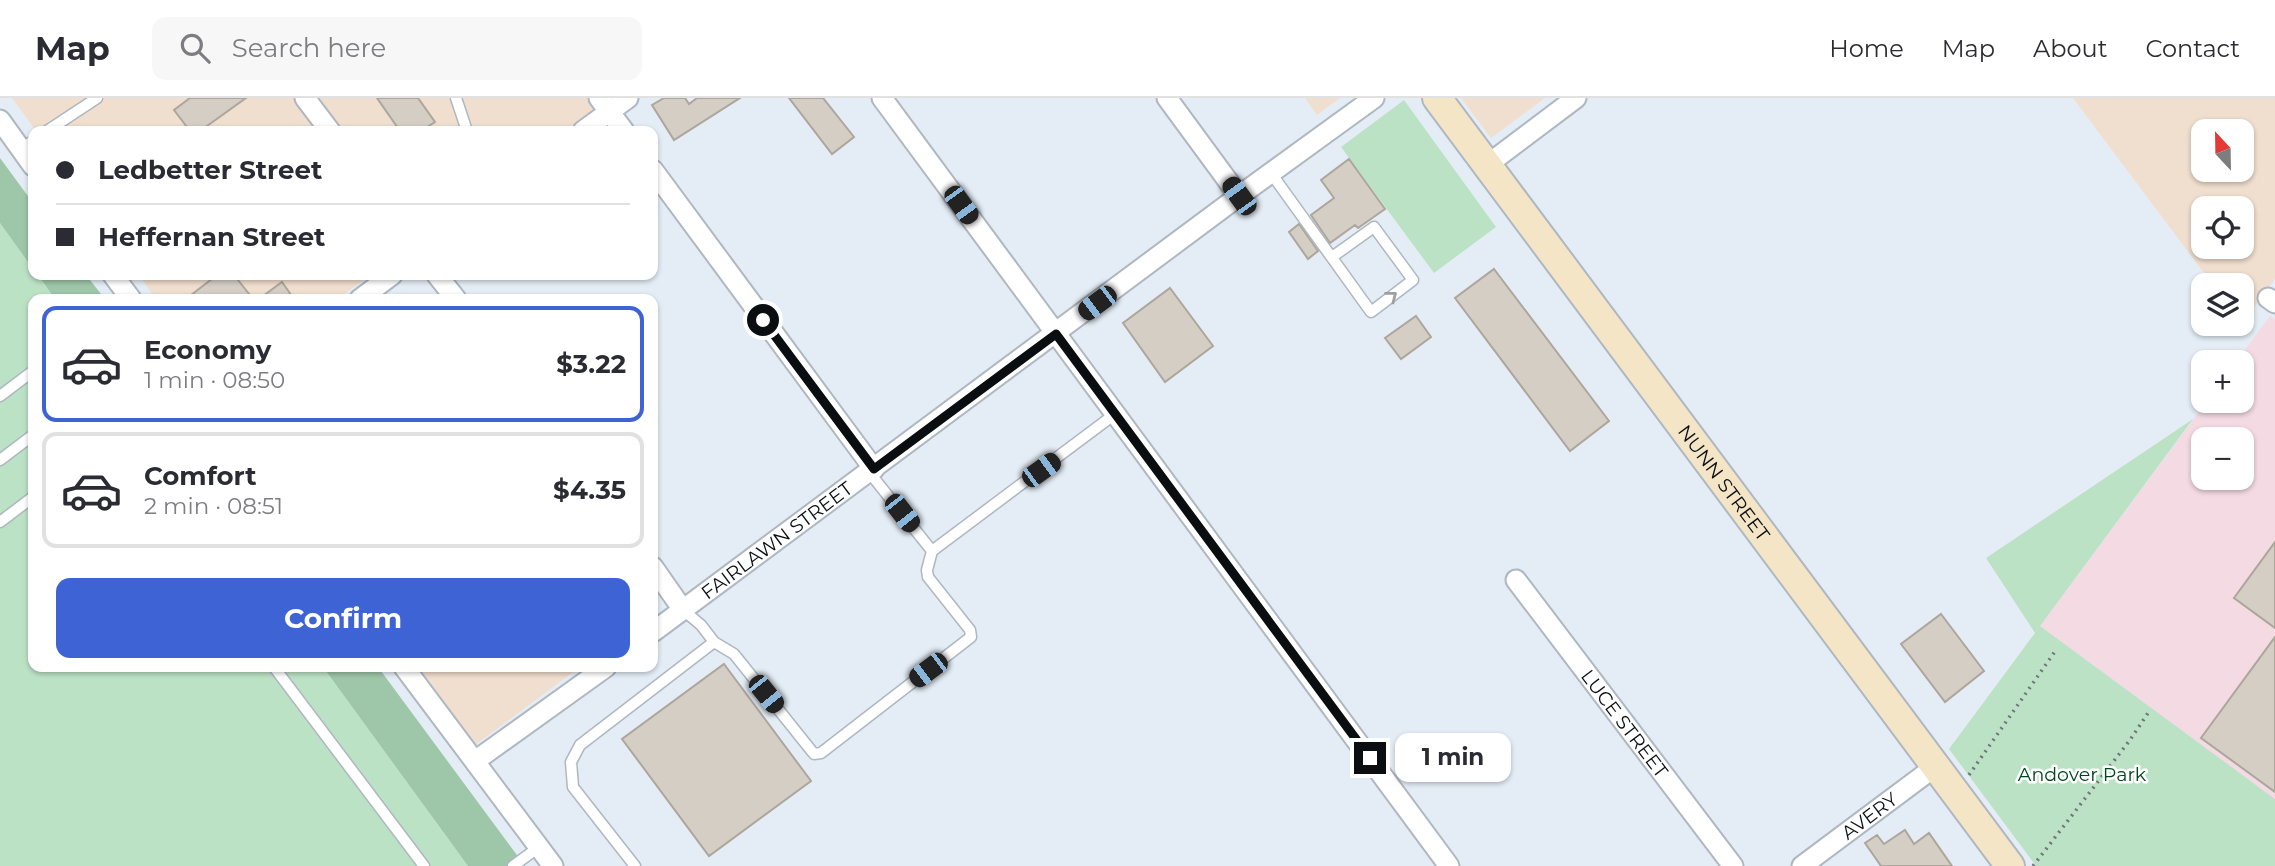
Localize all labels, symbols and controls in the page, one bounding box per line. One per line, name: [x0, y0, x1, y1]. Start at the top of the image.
search box: [152, 17, 642, 80]
text: Map: [35, 28, 110, 68]
icon: search: [176, 29, 214, 67]
text: Search here: [232, 32, 386, 64]
text: Home: [1829, 34, 1904, 63]
text: Map: [1942, 34, 1995, 63]
text: About: [2033, 34, 2107, 63]
text: Contact: [2145, 34, 2240, 63]
north arrow: [2191, 119, 2254, 182]
map controls: [2191, 119, 2254, 490]
text: Ledbetter Street: [98, 154, 322, 186]
car: [1219, 173, 1260, 219]
car: [941, 182, 982, 228]
button: locate: [2191, 196, 2254, 259]
text: Heffernan Street: [98, 221, 325, 253]
button: layers: [2191, 273, 2254, 336]
car: [1074, 282, 1121, 324]
one-way arrow: [1384, 292, 1396, 304]
route start: [747, 304, 779, 336]
icon: car: [60, 333, 123, 396]
text: Economy: [144, 334, 271, 366]
text: $3.22: [556, 348, 626, 380]
button: +: [2191, 350, 2254, 413]
text: 1 min · 08:50: [144, 366, 285, 394]
street label: NUNN STREET: [1673, 420, 1774, 546]
button: −: [2191, 427, 2254, 490]
car: [1018, 449, 1065, 491]
icon: car: [60, 459, 123, 522]
text: Comfort: [144, 460, 256, 492]
text: $4.35: [553, 474, 626, 506]
street label: FAIRLAWN STREET: [697, 477, 857, 604]
car: [881, 490, 924, 536]
text: 2 min · 08:51: [144, 492, 283, 520]
button: Confirm: [56, 578, 630, 658]
car: [905, 649, 952, 691]
street label: LUCE STREET: [1576, 665, 1673, 782]
car: [745, 671, 788, 717]
callout: 1 min: [1394, 734, 1510, 782]
route end: [1354, 742, 1386, 774]
text: 1 min: [1422, 743, 1484, 771]
park label: Andover Park: [2018, 763, 2147, 786]
street label: AVERY: [1837, 787, 1903, 845]

